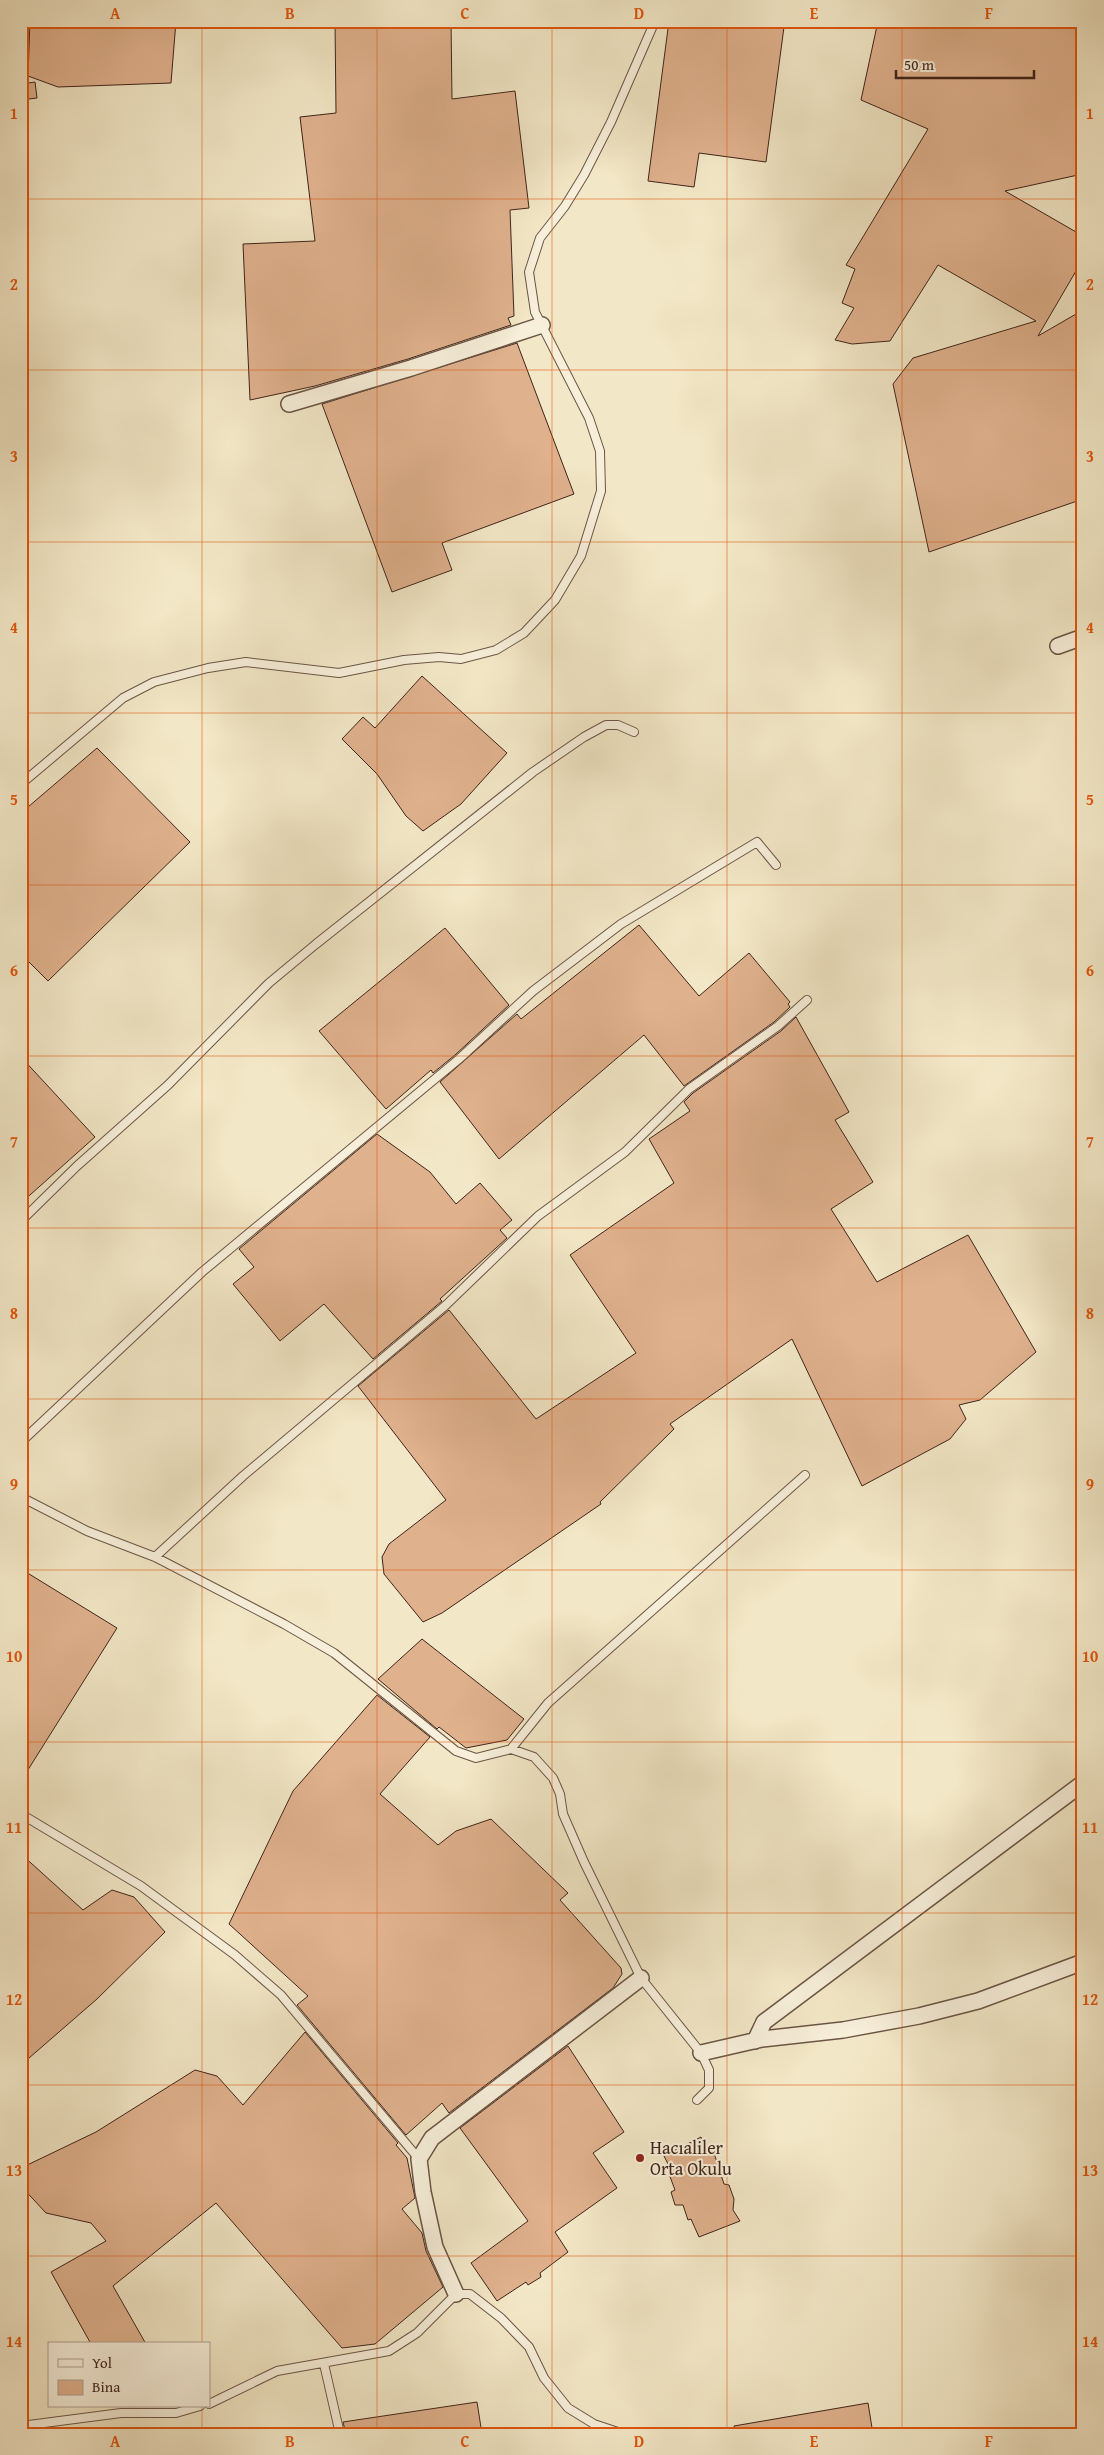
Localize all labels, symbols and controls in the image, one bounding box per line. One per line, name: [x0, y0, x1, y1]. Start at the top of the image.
text: A: [110, 1, 121, 25]
text: B: [285, 1, 295, 25]
text: C: [460, 1, 470, 25]
text: D: [634, 1, 644, 25]
text: E: [810, 1, 819, 25]
text: F: [985, 1, 993, 25]
scale bar: [896, 48, 1034, 80]
text: 50 m: [904, 54, 935, 75]
text: 1: [10, 101, 18, 125]
text: 1: [1086, 101, 1094, 125]
text: 2: [10, 272, 18, 296]
text: 2: [1086, 272, 1094, 296]
text: 3: [10, 444, 18, 468]
text: 3: [1086, 444, 1094, 468]
text: 4: [10, 615, 18, 639]
text: 4: [1086, 615, 1094, 639]
text: 5: [10, 787, 18, 811]
text: 5: [1086, 787, 1094, 811]
text: 6: [10, 958, 18, 982]
text: 6: [1086, 958, 1094, 982]
text: 7: [10, 1129, 18, 1153]
text: 7: [1086, 1129, 1094, 1153]
text: 8: [10, 1301, 18, 1325]
text: 8: [1086, 1301, 1094, 1325]
text: 9: [10, 1472, 18, 1496]
text: 9: [1086, 1472, 1094, 1496]
text: 10: [6, 1644, 22, 1668]
text: 10: [1082, 1644, 1098, 1668]
text: 11: [6, 1815, 22, 1839]
text: 11: [1082, 1815, 1098, 1839]
text: 12: [6, 1987, 22, 2011]
text: 12: [1082, 1987, 1098, 2011]
place label: Hacıaliler Orta Okulu: [650, 2134, 732, 2182]
marker: Hacıaliler Orta Okulu: [634, 2152, 646, 2164]
text: 13: [6, 2158, 22, 2182]
text: 13: [1082, 2158, 1098, 2182]
text: 14: [6, 2329, 22, 2353]
text: 14: [1082, 2329, 1098, 2353]
legend: [48, 2342, 210, 2408]
text: Yol: [92, 2352, 112, 2373]
text: Bina: [92, 2376, 120, 2397]
text: A: [110, 2429, 121, 2453]
text: B: [285, 2429, 295, 2453]
text: C: [460, 2429, 470, 2453]
text: D: [634, 2429, 644, 2453]
text: E: [810, 2429, 819, 2453]
text: F: [985, 2429, 993, 2453]

